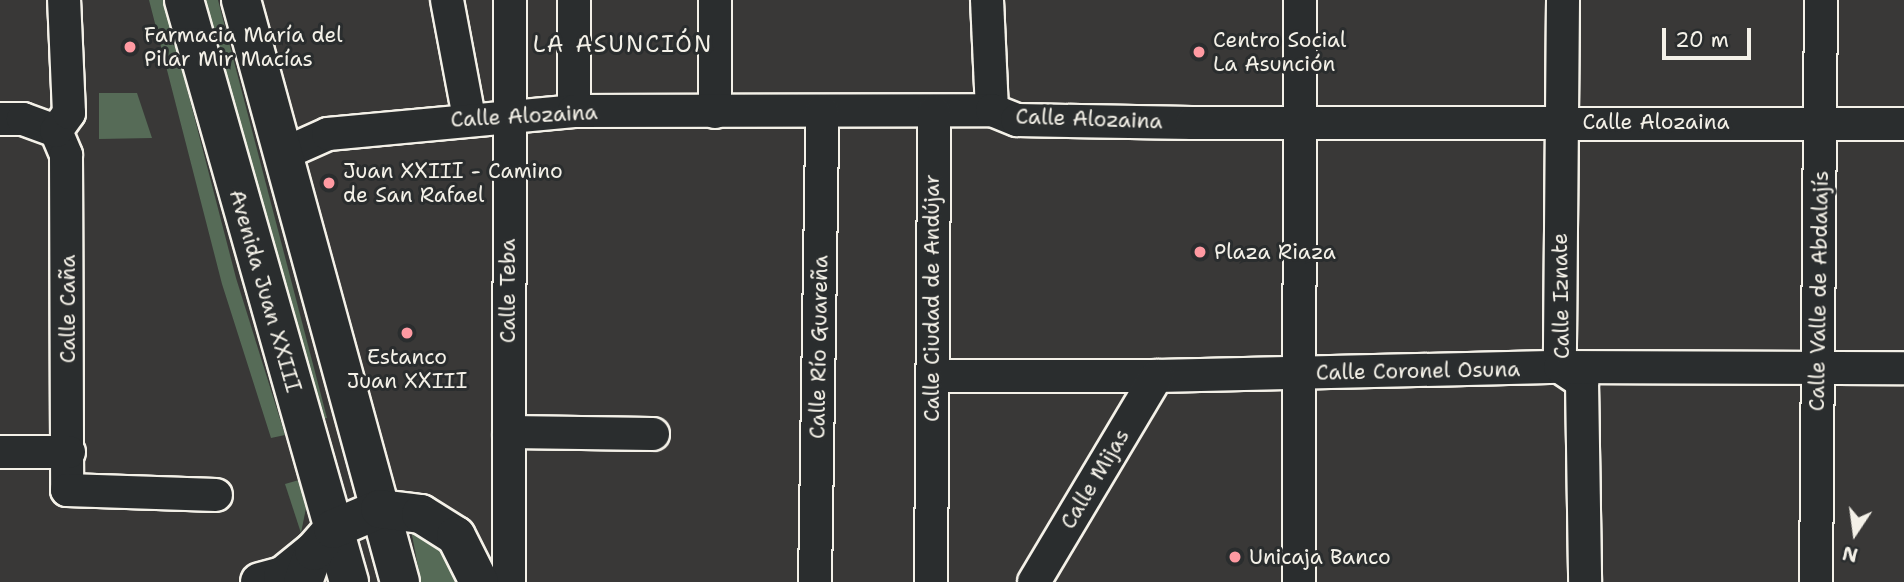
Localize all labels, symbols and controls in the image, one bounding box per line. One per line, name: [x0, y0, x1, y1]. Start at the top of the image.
scale bar: [1666, 14, 1755, 58]
place label: Farmacia María del Pilar Mir Macías: [144, 22, 343, 72]
text: 20 m: [1675, 26, 1729, 54]
place label: Centro Social La Asunción: [1213, 27, 1346, 77]
district label: LA ASUNCIÓN: [534, 30, 712, 58]
marker: Farmacia María del Pilar Mir Macías: [122, 39, 138, 55]
marker: Centro Social La Asunción: [1191, 44, 1207, 60]
street label: Calle Alozaina: [450, 100, 598, 132]
street label: Calle Alozaina: [1015, 104, 1163, 134]
street label: Calle Alozaina: [1583, 109, 1729, 135]
place label: Juan XXIII - Camino de San Rafael: [343, 158, 563, 208]
street label: Calle Valle de Abdalajís: [1804, 171, 1834, 411]
street label: Calle Ciudad de Andújar: [919, 174, 945, 422]
marker: Juan XXIII - Camino de San Rafael: [321, 175, 337, 191]
street label: Avenida Juan XXIII: [224, 187, 306, 395]
street label: Calle Iznate: [1547, 233, 1575, 359]
street label: Calle Teba: [495, 239, 521, 343]
place label: Plaza Riaza: [1214, 239, 1336, 265]
marker: Plaza Riaza: [1192, 244, 1208, 260]
street label: Calle Caña: [55, 255, 81, 363]
street label: Calle Río Guareña: [805, 255, 833, 439]
marker: Estanco Juan XXIII: [399, 325, 415, 341]
place label: Estanco Juan XXIII: [347, 344, 467, 394]
street label: Calle Coronel Osuna: [1316, 357, 1520, 385]
street label: Calle Mijas: [1055, 424, 1135, 534]
north arrow: [1820, 498, 1890, 568]
text: N: [1840, 540, 1860, 568]
place label: Unicaja Banco: [1249, 544, 1391, 570]
marker: Unicaja Banco: [1227, 549, 1243, 565]

